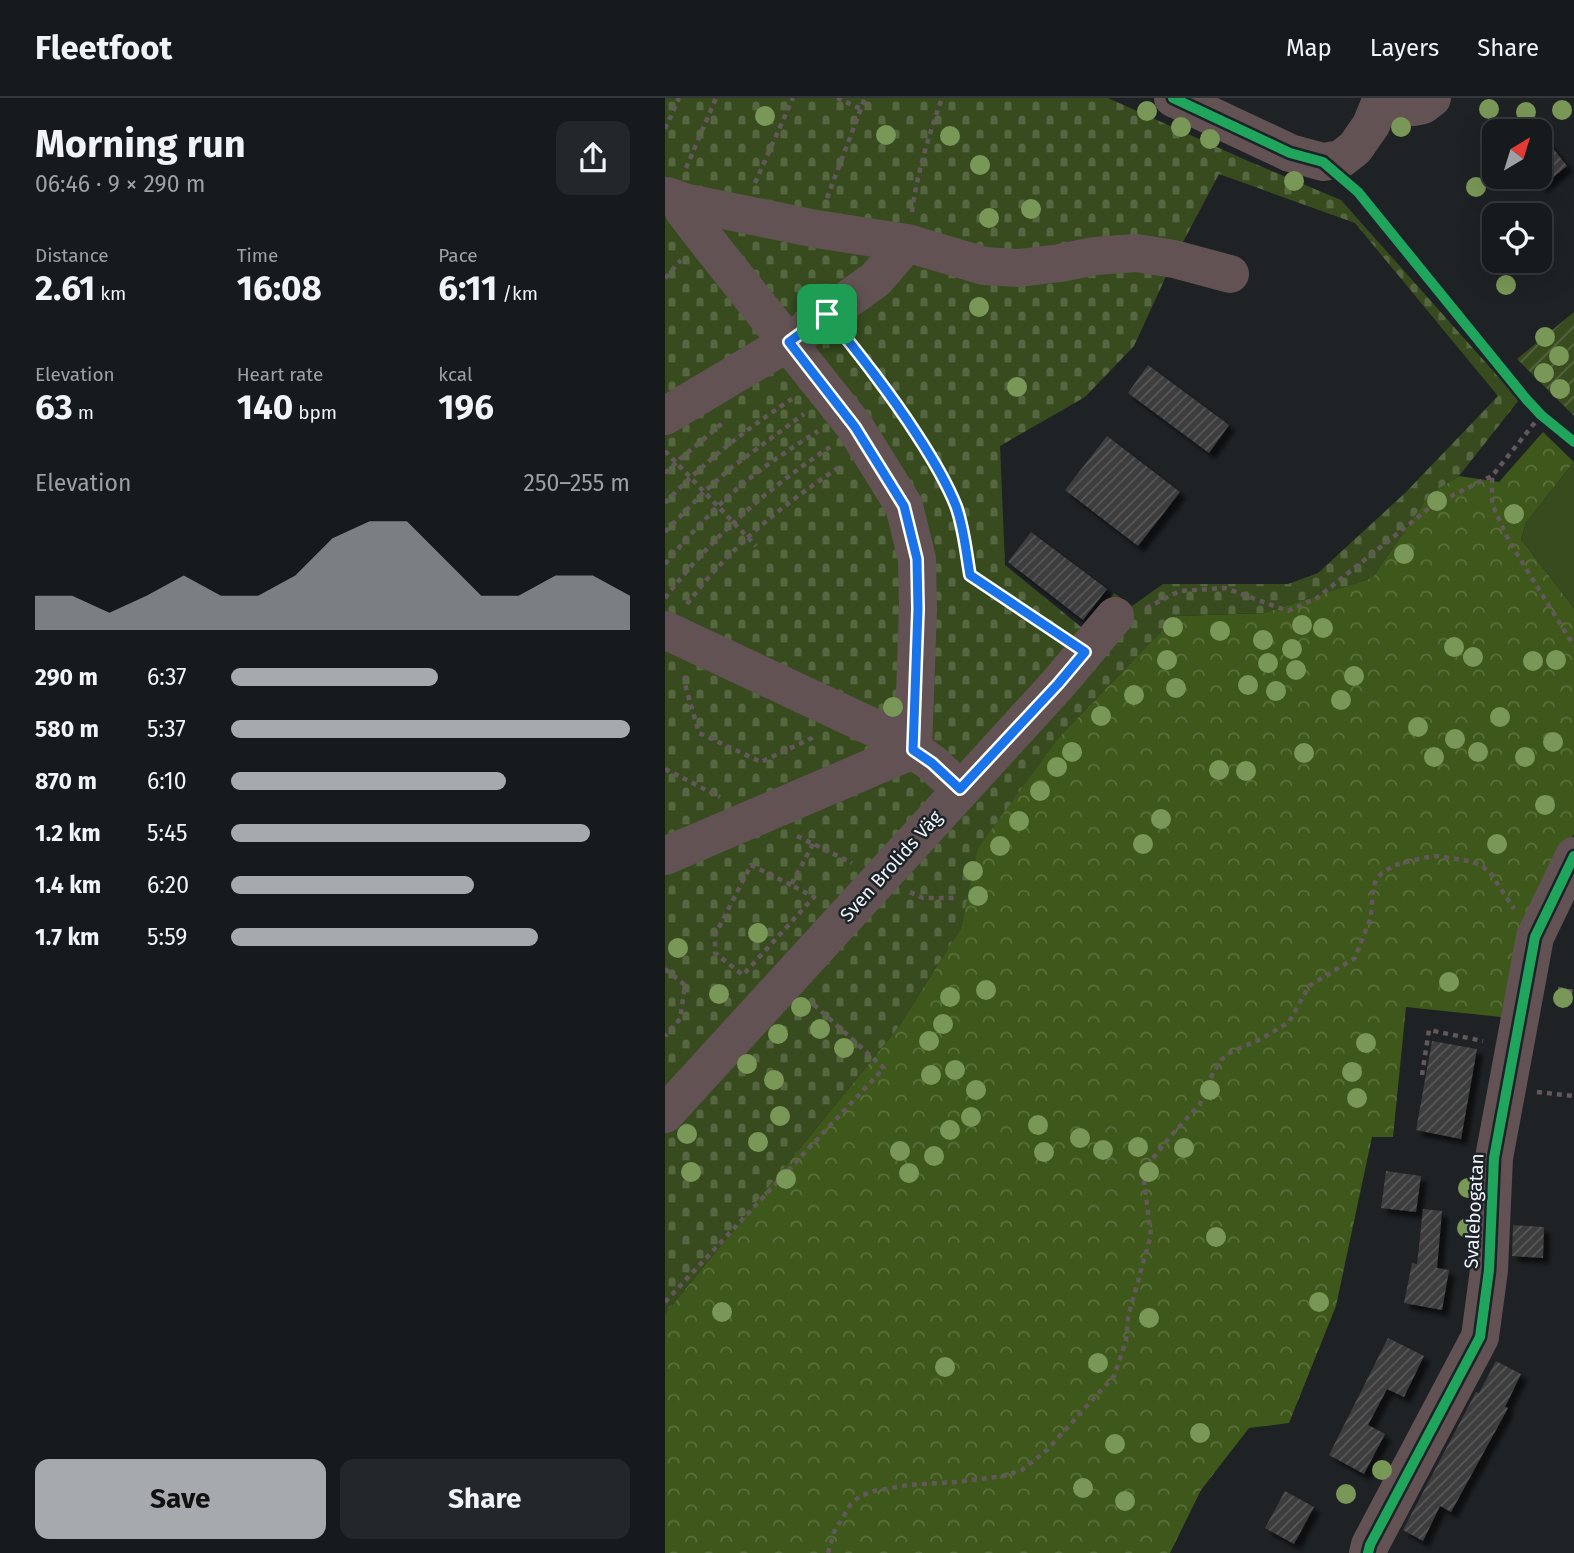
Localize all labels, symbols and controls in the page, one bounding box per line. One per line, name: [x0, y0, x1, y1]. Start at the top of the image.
text: Fleetfoot: [35, 28, 172, 68]
text: Map: [1286, 34, 1332, 62]
text: Layers: [1370, 34, 1439, 62]
text: Share: [1477, 34, 1539, 62]
north arrow: [1482, 119, 1552, 189]
map controls: [1482, 119, 1552, 273]
text: Morning run: [35, 121, 246, 167]
button: share: [556, 121, 630, 195]
text: 06:46 · 9 × 290 m: [35, 170, 205, 198]
button: locate: [1482, 203, 1552, 273]
text: Distance: [35, 244, 109, 267]
text: Time: [237, 244, 278, 267]
text: Pace: [438, 244, 478, 267]
text: 2.61: [35, 267, 95, 309]
text: 16:08: [237, 267, 322, 309]
text: 6:11: [438, 267, 497, 309]
text: km: [95, 282, 126, 305]
text: /km: [497, 282, 538, 305]
pin: [797, 284, 857, 344]
icon: arrive: [808, 295, 846, 333]
text: Elevation: [35, 363, 115, 386]
text: Heart rate: [237, 363, 323, 386]
text: kcal: [438, 363, 473, 386]
text: 63: [35, 386, 73, 428]
text: 140: [237, 386, 293, 428]
text: 196: [438, 386, 494, 428]
text: m: [73, 401, 94, 424]
text: bpm: [293, 401, 337, 424]
text: Elevation: [35, 469, 131, 497]
text: 250–255 m: [524, 469, 630, 497]
text: 290 m: [35, 663, 98, 691]
text: 6:37: [147, 663, 187, 691]
text: 580 m: [35, 715, 99, 743]
text: 5:37: [147, 715, 186, 743]
text: 870 m: [35, 767, 97, 795]
text: 6:10: [147, 767, 187, 795]
street label: Sven Brolids Väg: [835, 806, 947, 926]
text: 1.2 km: [35, 819, 101, 847]
text: 5:45: [147, 819, 187, 847]
text: 1.4 km: [35, 871, 101, 899]
text: 6:20: [147, 871, 189, 899]
text: 1.7 km: [35, 923, 100, 951]
text: 5:59: [147, 923, 187, 951]
street label: Svalebogatan: [1459, 1153, 1489, 1269]
button: Save: [35, 1459, 326, 1539]
button: Share: [340, 1459, 630, 1539]

